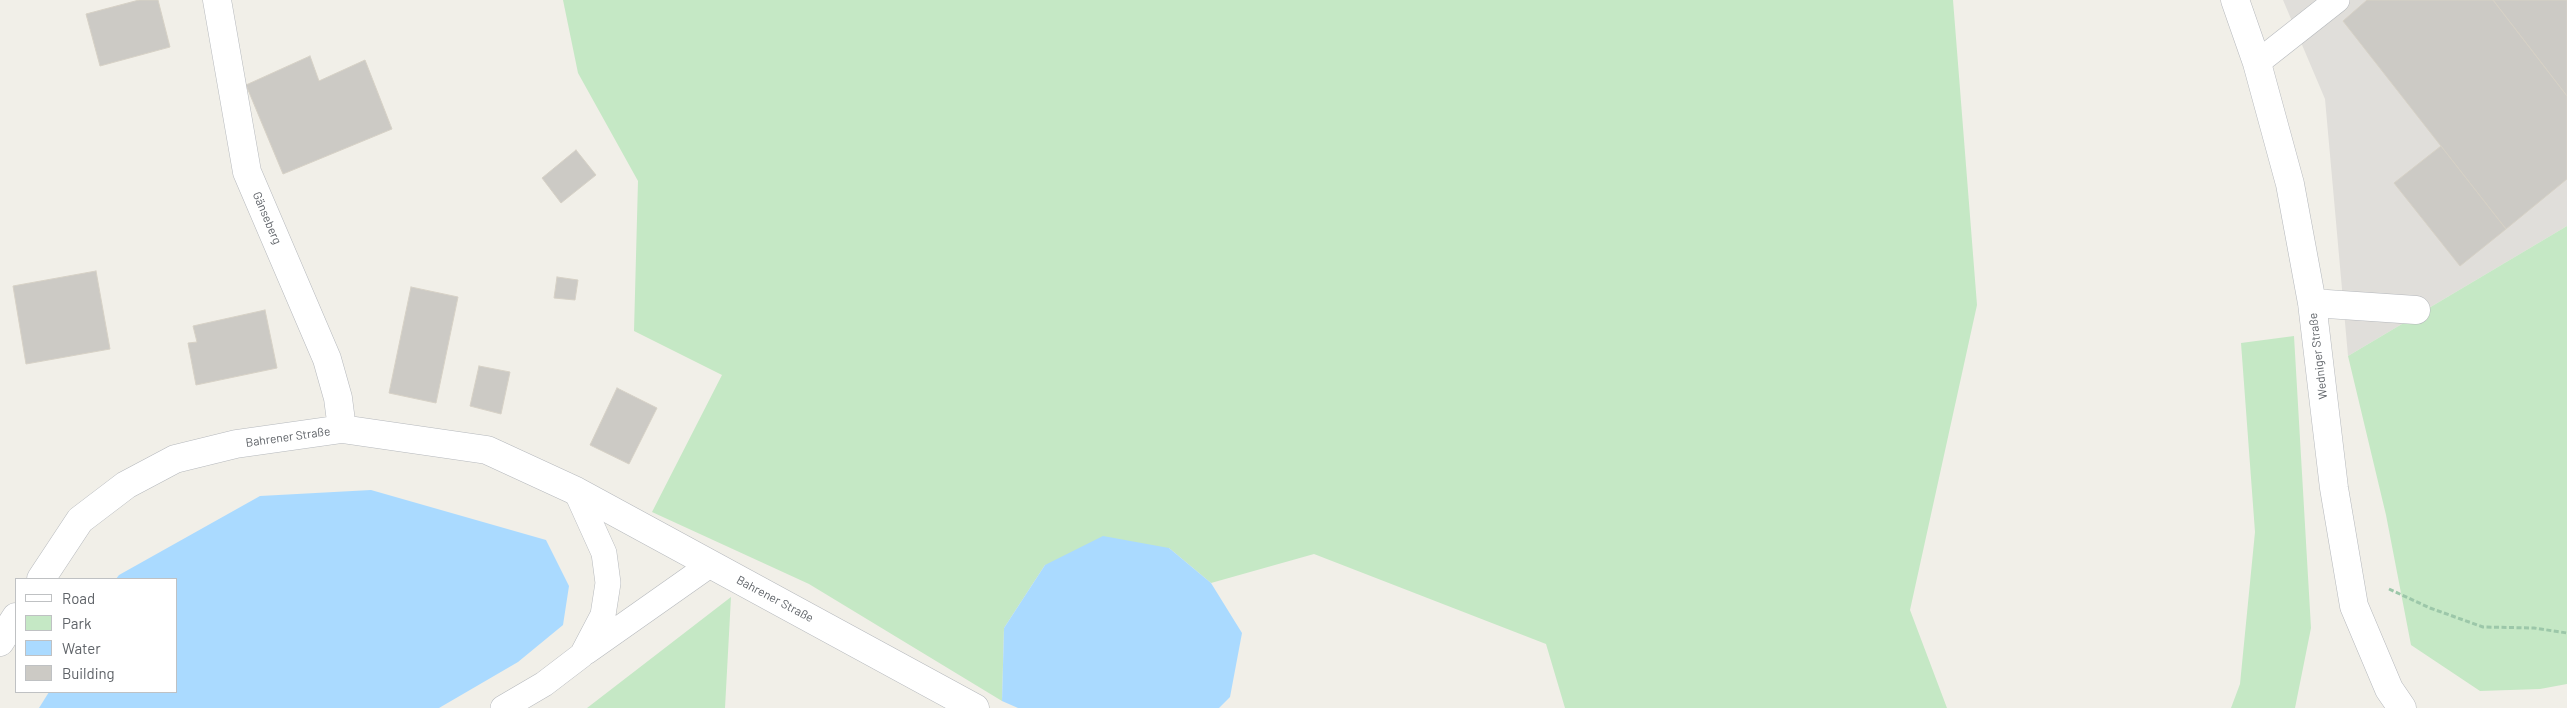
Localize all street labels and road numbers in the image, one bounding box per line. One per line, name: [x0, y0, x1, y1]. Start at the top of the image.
street label: Gänseberg: [250, 190, 284, 246]
street label: Wedniger Straße: [2306, 312, 2330, 400]
street label: Bahrener Straße: [245, 424, 331, 450]
street label: Bahrener Straße: [734, 573, 816, 625]

